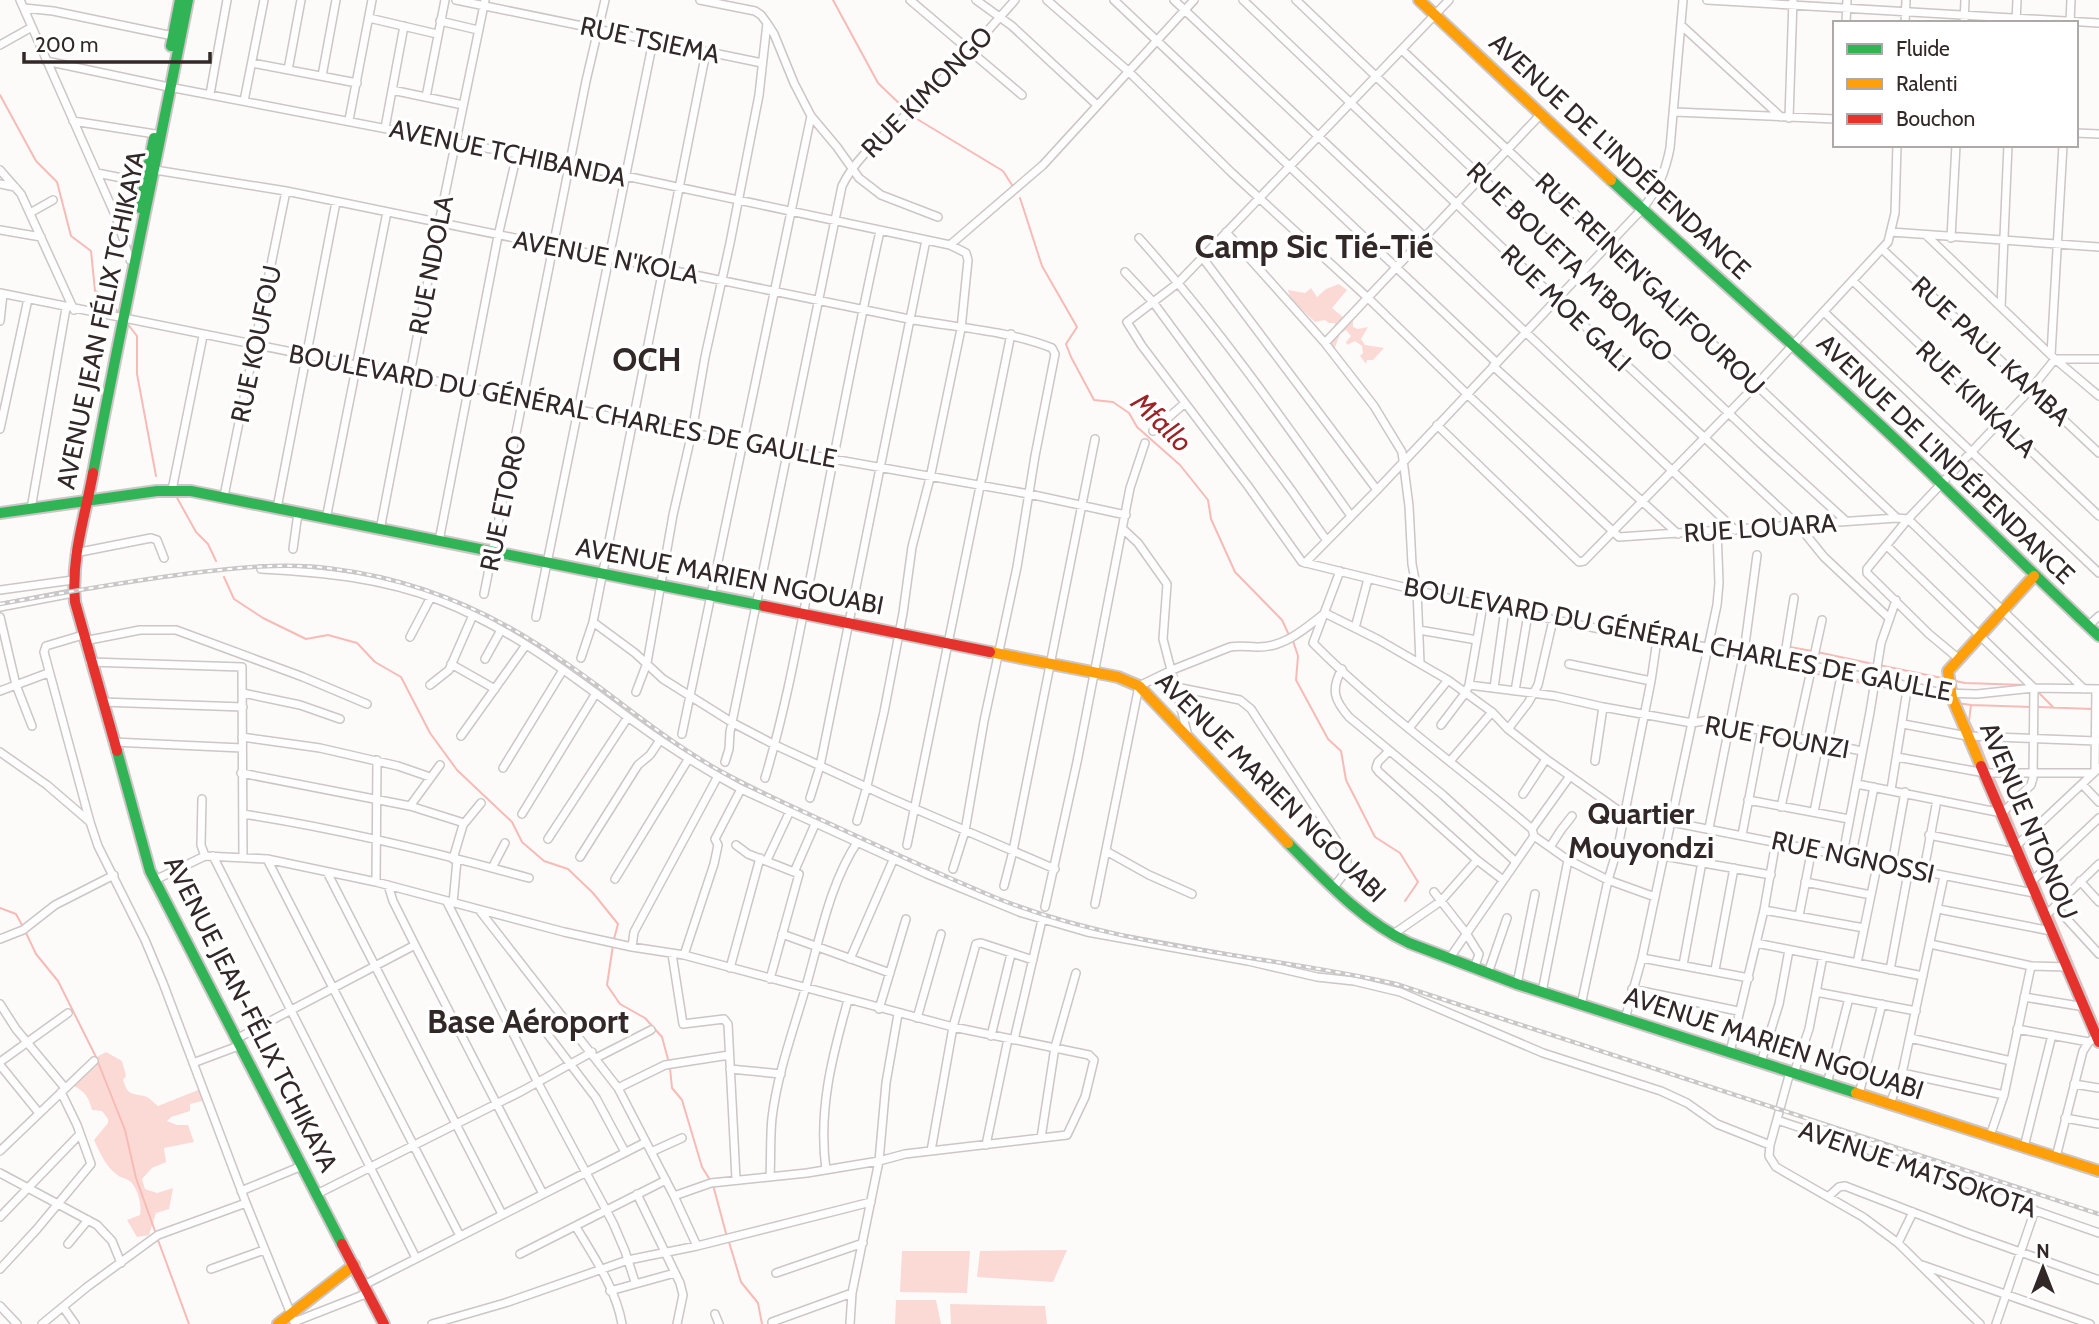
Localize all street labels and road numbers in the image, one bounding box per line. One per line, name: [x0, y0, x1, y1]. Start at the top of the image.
street label: RUE TSIEMA: [577, 10, 723, 70]
street label: RUE KIMONGO: [855, 20, 999, 164]
street label: AVENUE DE L'INDÉPENDANCE: [1483, 26, 1757, 286]
street label: AVENUE TCHIBANDA: [387, 112, 629, 194]
street label: AVENUE JEAN FÉLIX TCHIKAYA: [49, 148, 153, 492]
street label: RUE BOUETA M'BONGO: [1460, 155, 1680, 369]
street label: RUE REINEN'GALIFOUROU: [1529, 166, 1771, 402]
street label: RUE NDOLA: [402, 193, 460, 337]
street label: AVENUE N'KOLA: [511, 223, 701, 291]
street label: RUE MOE GALI: [1494, 238, 1638, 378]
street label: RUE KOUFOU: [224, 263, 288, 425]
street label: RUE PAUL KAMBA: [1905, 269, 2077, 433]
street label: AVENUE DE L'INDÉPENDANCE: [1810, 327, 2082, 591]
street label: RUE KINKALA: [1909, 334, 2043, 464]
street label: BOULEVARD DU GÉNÉRAL CHARLES DE GAULLE: [286, 337, 840, 475]
street label: RUE ETORO: [473, 432, 533, 574]
street label: RUE LOUARA: [1682, 507, 1838, 549]
street label: AVENUE MARIEN NGOUABI: [573, 530, 887, 622]
street label: BOULEVARD DU GÉNÉRAL CHARLES DE GAULLE: [1401, 570, 1955, 708]
street label: AVENUE MARIEN NGOUABI: [1149, 665, 1393, 909]
street label: RUE FOUNZI: [1702, 709, 1852, 765]
street label: AVENUE NTONOU: [1973, 718, 2085, 924]
street label: RUE NGNOSSI: [1769, 824, 1937, 890]
street label: AVENUE JEAN-FÉLIX TCHIKAYA: [157, 851, 345, 1177]
street label: AVENUE MARIEN NGOUABI: [1620, 979, 1928, 1107]
street label: AVENUE MATSOKOTA: [1795, 1113, 2041, 1225]

